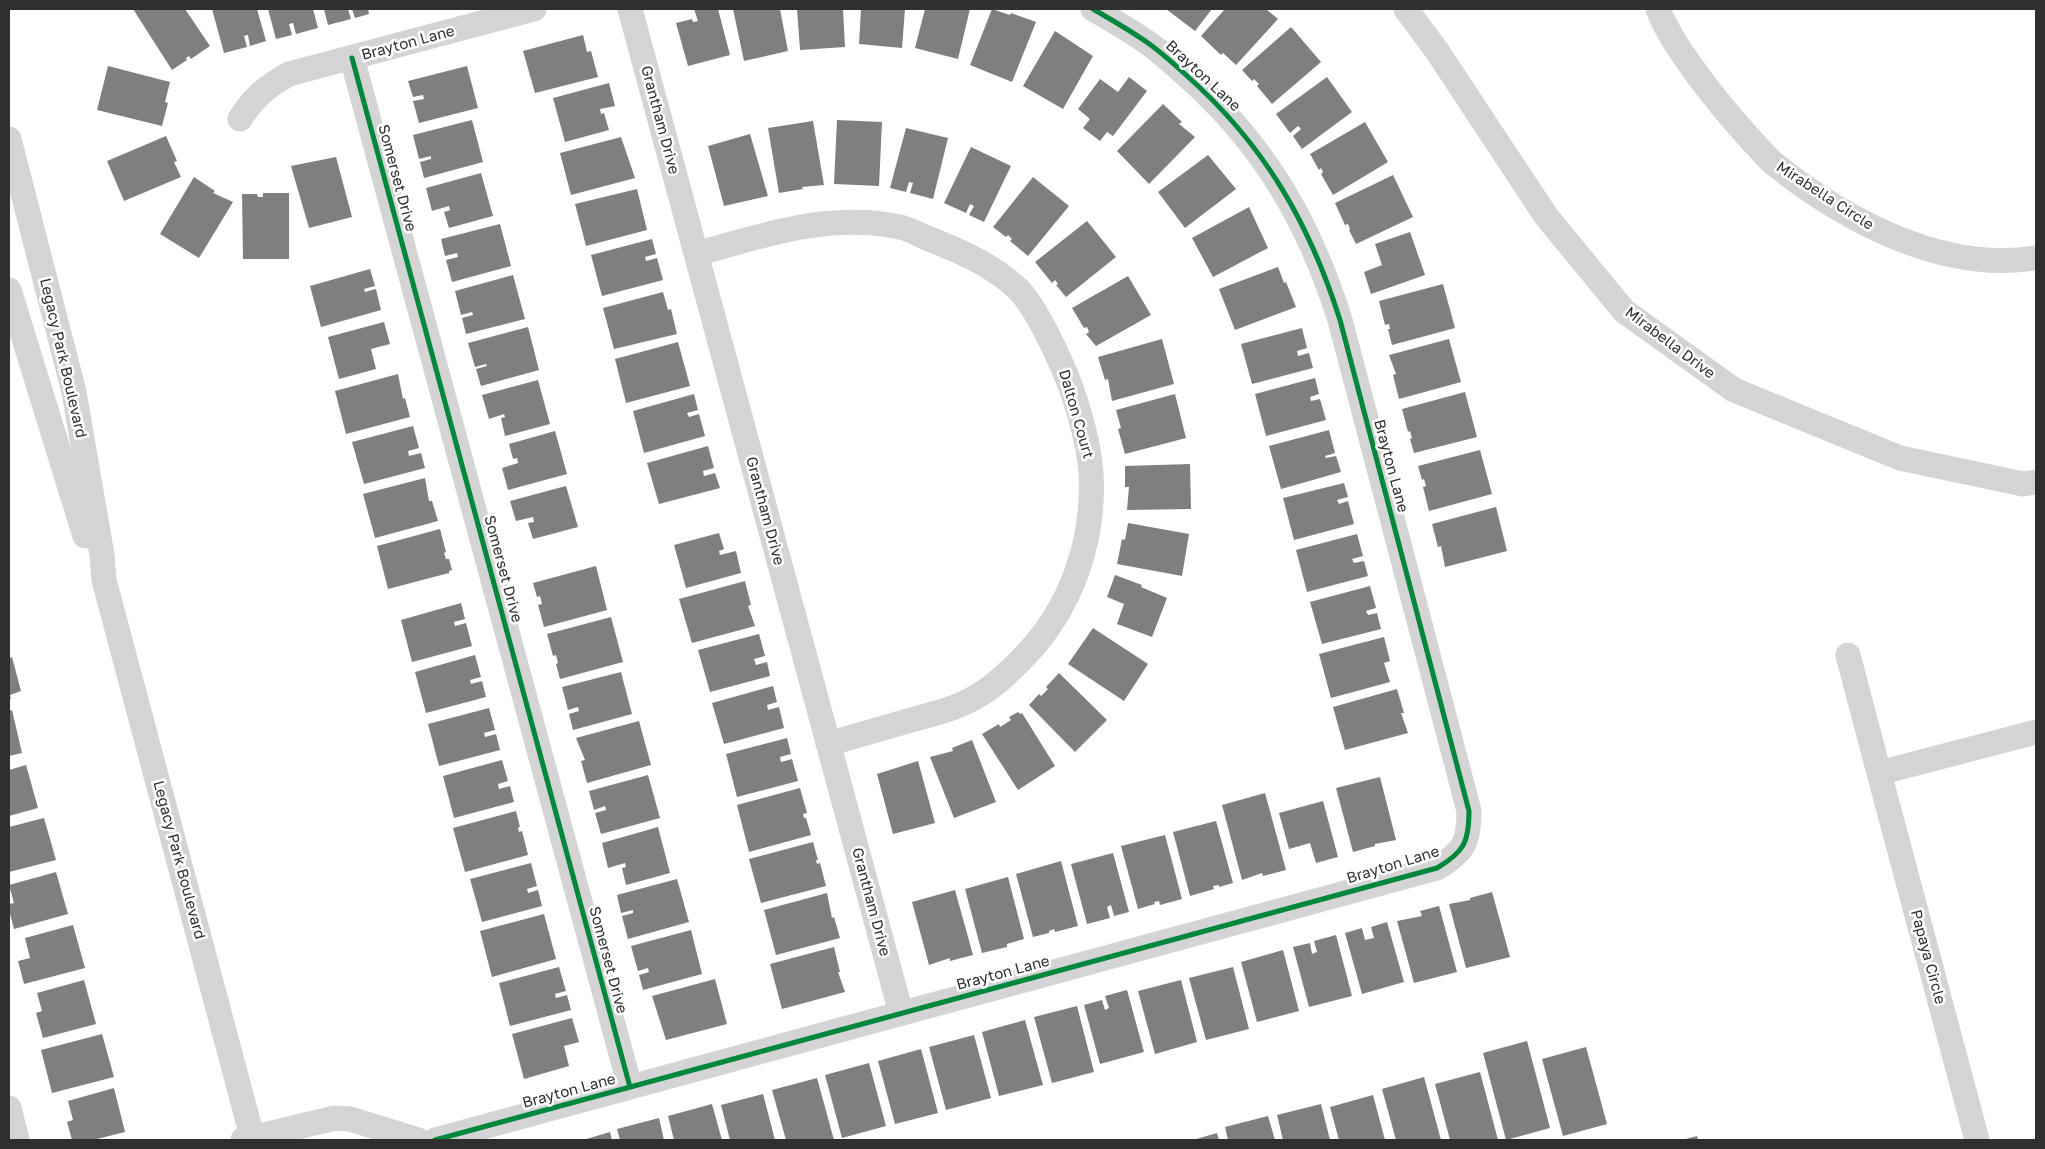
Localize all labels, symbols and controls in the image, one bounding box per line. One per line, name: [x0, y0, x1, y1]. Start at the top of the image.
street label: Brayton Lane: [359, 22, 457, 64]
street label: Brayton Lane: [1162, 37, 1244, 115]
street label: Grantham Drive: [637, 64, 683, 176]
street label: Somerset Drive: [374, 123, 420, 233]
street label: Mirabella Circle: [1773, 158, 1877, 234]
street label: Legacy Park Boulevard: [36, 276, 90, 440]
street label: Mirabella Drive: [1621, 303, 1719, 383]
street label: Dalton Court: [1055, 367, 1097, 461]
street label: Brayton Lane: [1370, 417, 1412, 515]
street label: Grantham Drive: [742, 455, 788, 567]
street label: Somerset Drive: [480, 514, 526, 624]
street label: Legacy Park Boulevard: [149, 779, 209, 941]
street label: Brayton Lane: [1345, 842, 1441, 888]
street label: Grantham Drive: [848, 846, 894, 958]
street label: Somerset Drive: [585, 905, 631, 1015]
street label: Papaya Circle: [1907, 908, 1949, 1006]
street label: Brayton Lane: [954, 952, 1052, 994]
street label: Brayton Lane: [520, 1070, 618, 1112]

